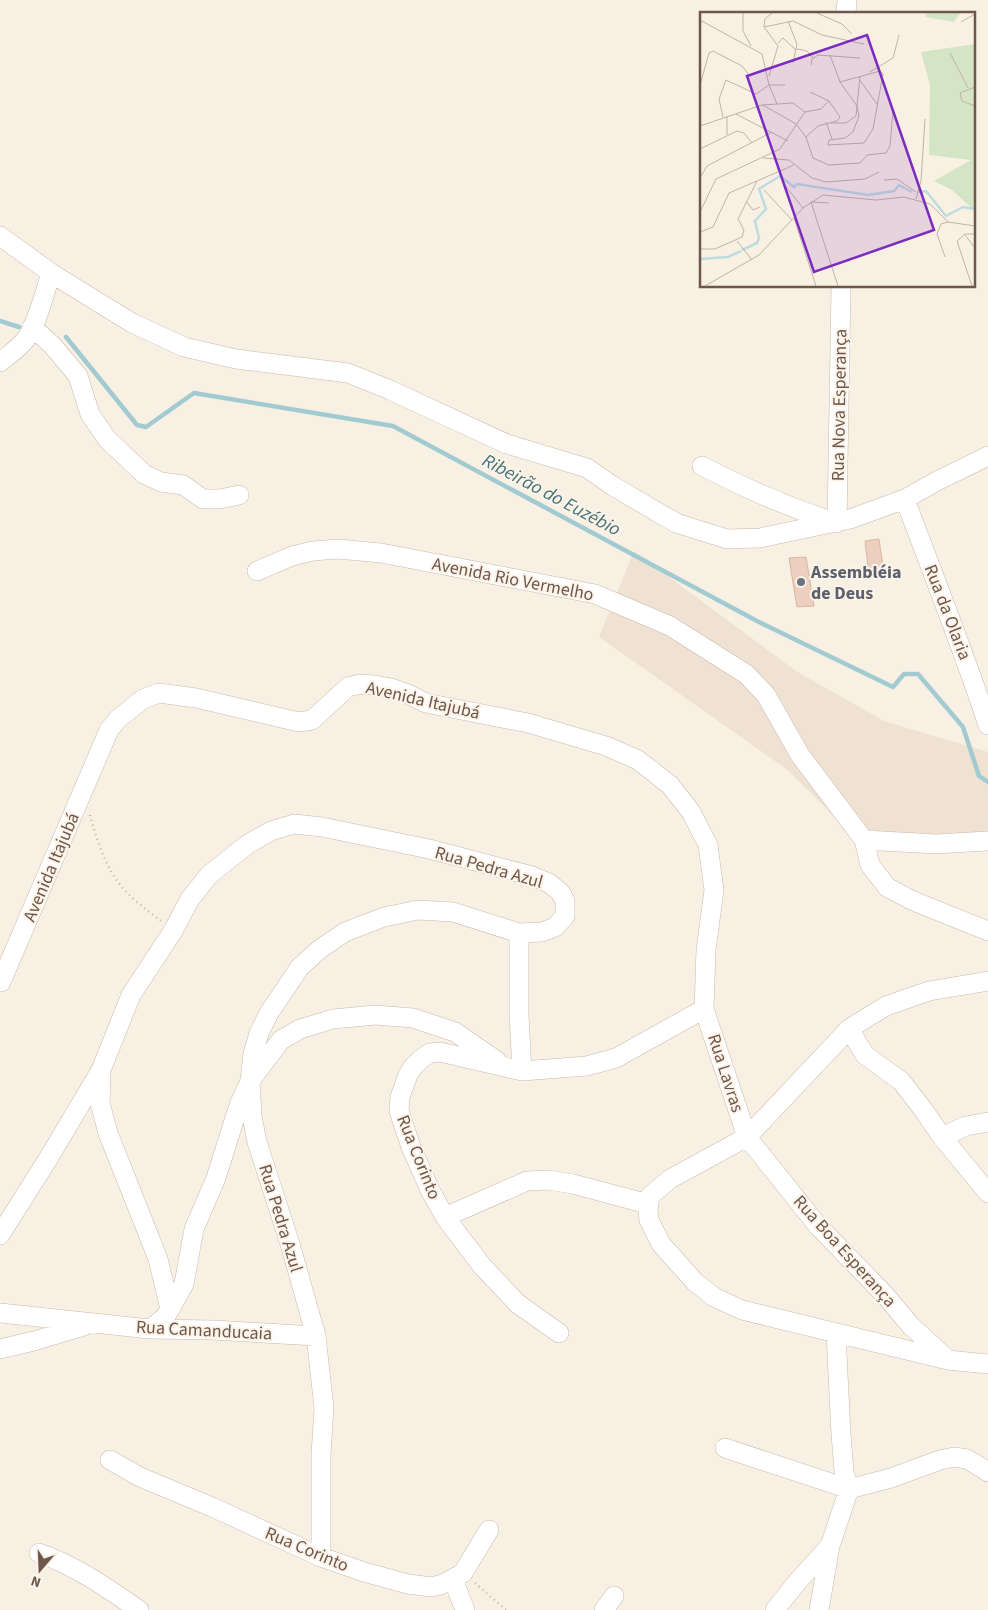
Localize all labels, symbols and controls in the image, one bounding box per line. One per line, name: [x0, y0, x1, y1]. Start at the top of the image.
inset map: [700, 12, 976, 288]
street label: Rua Nova Esperança: [826, 329, 853, 481]
water label: Ribeirão do Euzébio: [477, 447, 626, 543]
street label: Avenida Rio Vermelho: [430, 552, 596, 607]
place label: Assembléia de Deus: [810, 560, 902, 606]
street label: Rua da Olaria: [918, 561, 977, 664]
marker: Assembléia de Deus: [795, 576, 807, 588]
street label: Avenida Itajubá: [363, 675, 482, 726]
street label: Avenida Itajubá: [17, 809, 86, 926]
street label: Rua Pedra Azul: [432, 840, 546, 895]
street label: Rua Lavras: [701, 1031, 750, 1116]
street label: Rua Corinto: [390, 1111, 447, 1203]
street label: Rua Pedra Azul: [252, 1161, 309, 1275]
street label: Rua Boa Esperança: [787, 1190, 902, 1313]
street label: Rua Camanducaia: [135, 1314, 273, 1347]
street label: Rua Corinto: [261, 1521, 353, 1578]
north arrow: [15, 1545, 65, 1595]
text: N: [28, 1570, 44, 1592]

